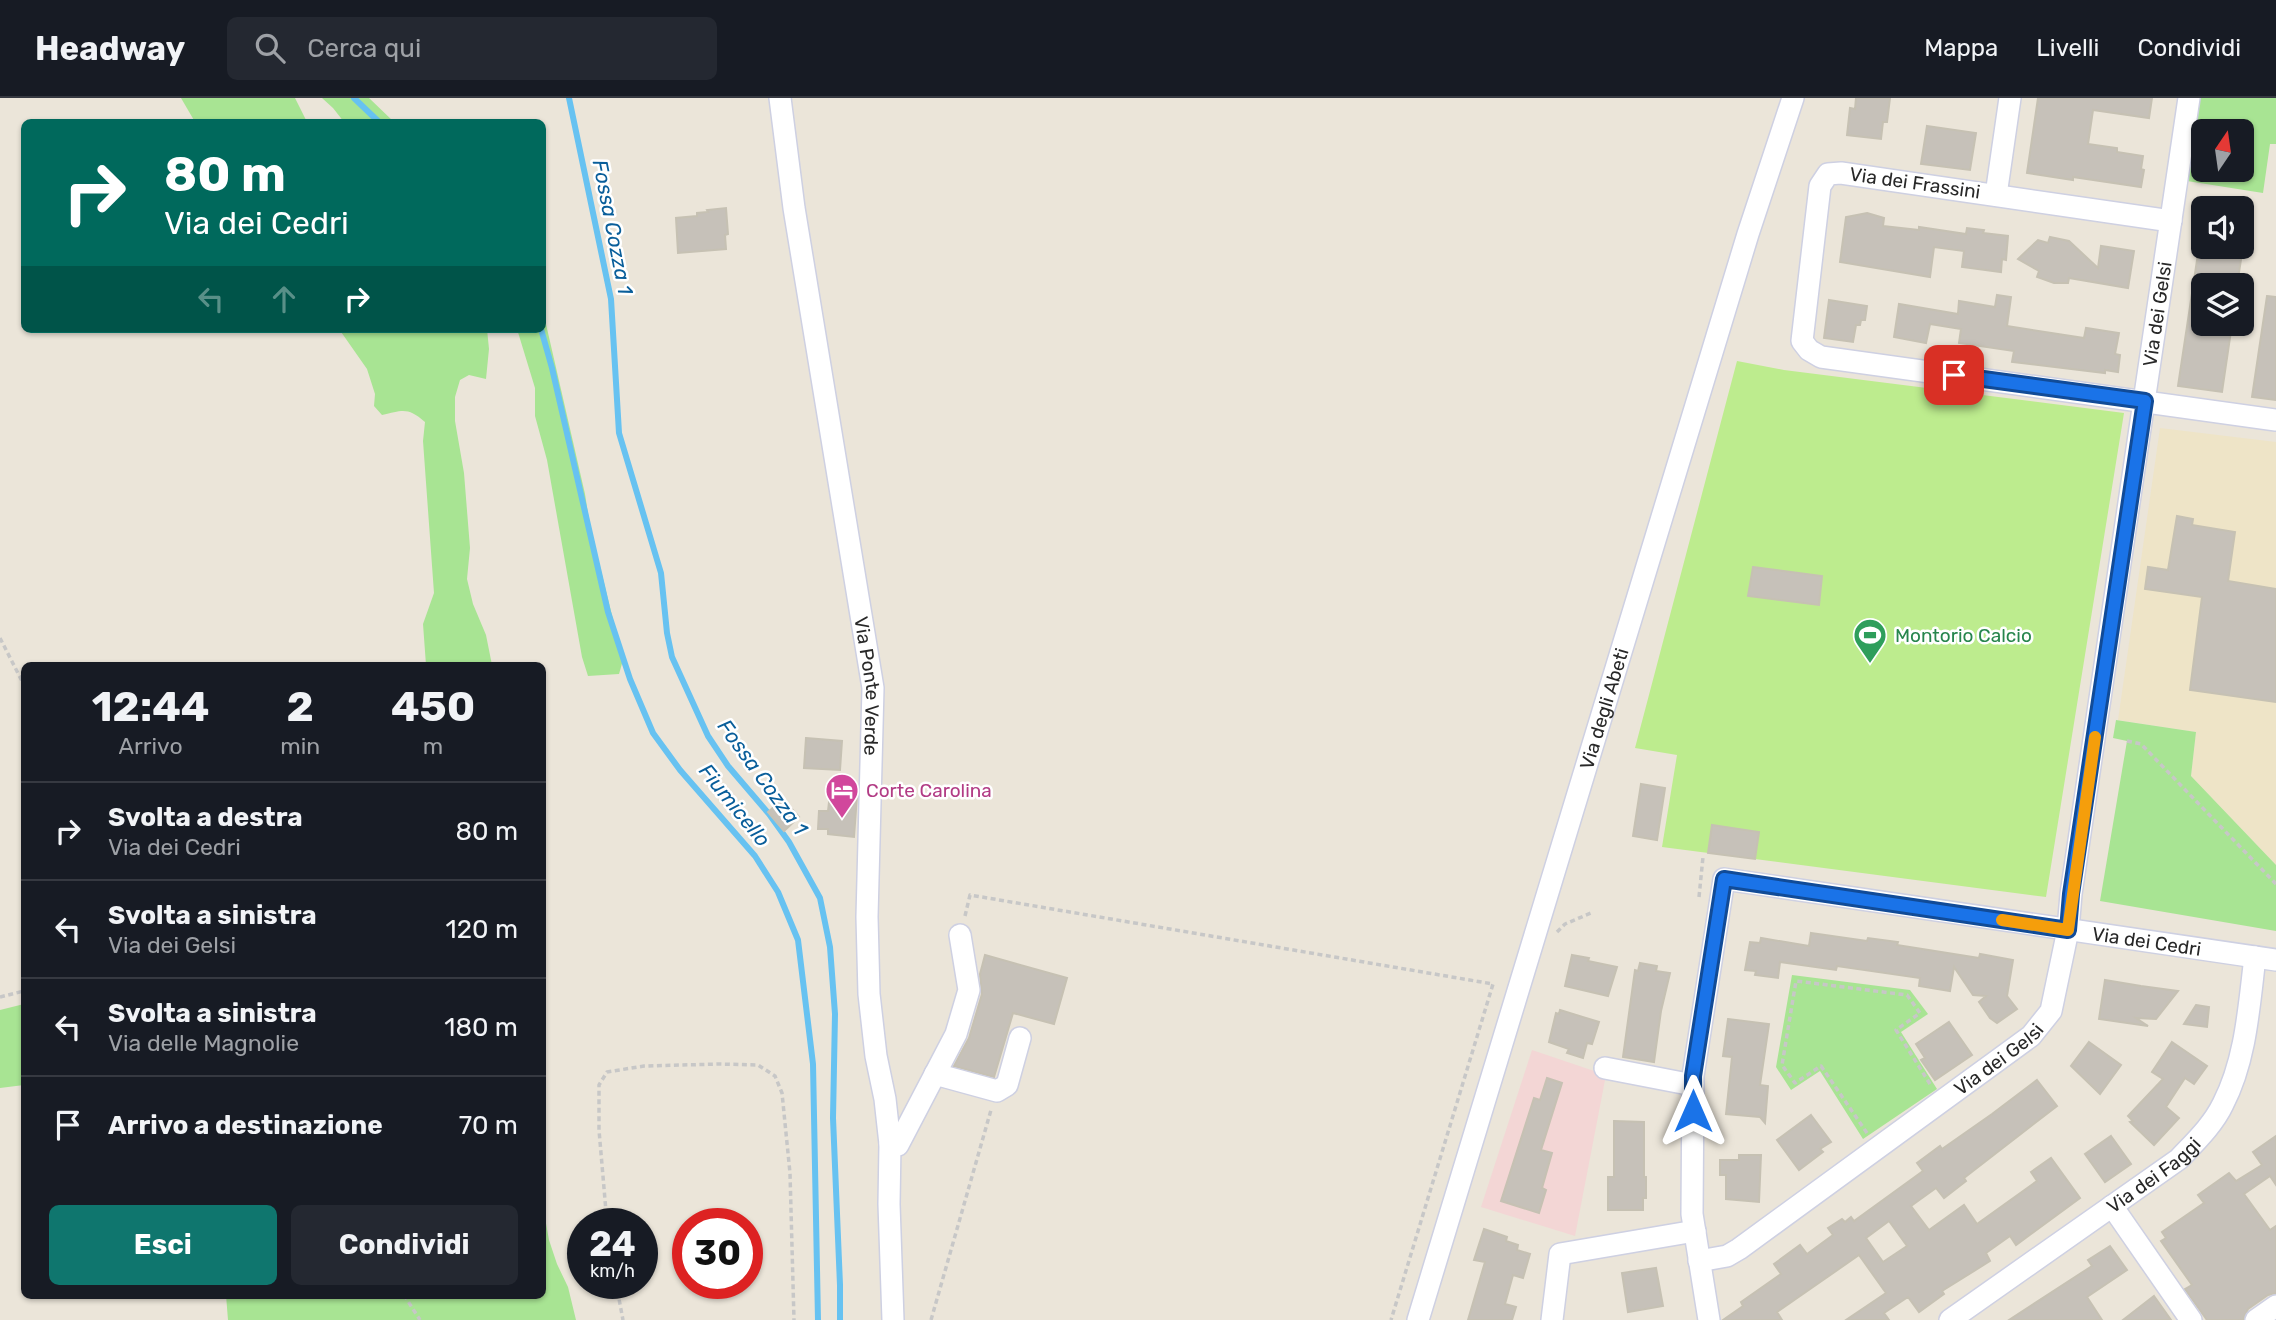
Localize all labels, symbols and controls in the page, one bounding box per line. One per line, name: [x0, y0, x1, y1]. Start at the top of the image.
search box: [227, 17, 717, 80]
text: Headway: [35, 29, 185, 68]
icon: search: [251, 29, 289, 67]
text: Cerca qui: [307, 33, 421, 64]
text: Mappa: [1924, 34, 1998, 62]
text: Livelli: [2036, 34, 2099, 62]
text: Condividi: [2137, 34, 2241, 62]
north arrow: [2191, 119, 2254, 182]
map controls: [2191, 119, 2254, 336]
text: 80 m: [164, 145, 286, 203]
icon: right: [49, 147, 140, 238]
water label: Fossa Cozza 1: [588, 158, 639, 298]
street label: Via dei Frassini: [1848, 162, 1982, 204]
button: sound: [2191, 196, 2254, 259]
text: Via dei Cedri: [164, 204, 349, 242]
street label: Via dei Gelsi: [2138, 260, 2176, 368]
button: layers: [2191, 273, 2254, 336]
icon: left: [192, 280, 230, 318]
icon: ahead: [265, 280, 303, 318]
icon: right: [338, 280, 376, 318]
pin: [1924, 345, 1984, 405]
icon: arrive: [1935, 356, 1973, 394]
street label: Via Ponte Verde: [850, 615, 885, 756]
sports icon: Montorio Calcio: [1851, 616, 1889, 665]
place label: Montorio Calcio: [1895, 624, 2032, 647]
street label: Via degli Abeti: [1575, 645, 1633, 772]
text: 12:44: [92, 682, 210, 732]
text: 2: [287, 682, 314, 732]
text: 450: [391, 682, 475, 732]
water label: Fossa Cozza 1: [713, 714, 814, 841]
text: Arrivo: [119, 732, 183, 760]
text: min: [280, 732, 320, 760]
text: m: [423, 732, 443, 760]
water label: Fiumicello: [694, 759, 776, 851]
hotel icon: Corte Carolina: [823, 771, 861, 820]
place label: Corte Carolina: [866, 779, 992, 802]
text: Svolta a destra: [108, 802, 303, 833]
icon: right: [49, 812, 87, 850]
text: 80 m: [455, 816, 518, 847]
text: Via dei Cedri: [108, 833, 241, 861]
text: Svolta a sinistra: [108, 900, 317, 931]
icon: left: [49, 910, 87, 948]
text: 120 m: [446, 914, 518, 945]
street label: Via dei Cedri: [2091, 922, 2203, 960]
text: Via dei Gelsi: [108, 931, 236, 959]
text: Svolta a sinistra: [108, 998, 317, 1029]
icon: left: [49, 1008, 87, 1046]
text: 180 m: [444, 1012, 518, 1043]
street label: Via dei Gelsi: [1949, 1019, 2048, 1100]
text: Via delle Magnolie: [108, 1029, 299, 1057]
position arrow: [1656, 1074, 1730, 1148]
icon: arrive: [49, 1106, 87, 1144]
text: Arrivo a destinazione: [108, 1110, 383, 1141]
text: 70 m: [459, 1110, 518, 1141]
street label: Via dei Faggi: [2102, 1132, 2205, 1218]
button: Esci: [49, 1205, 277, 1285]
button: Condividi: [291, 1205, 518, 1285]
speed limit sign: 30: [672, 1208, 763, 1299]
text: 24: [589, 1223, 636, 1265]
text: km/h: [590, 1260, 635, 1282]

